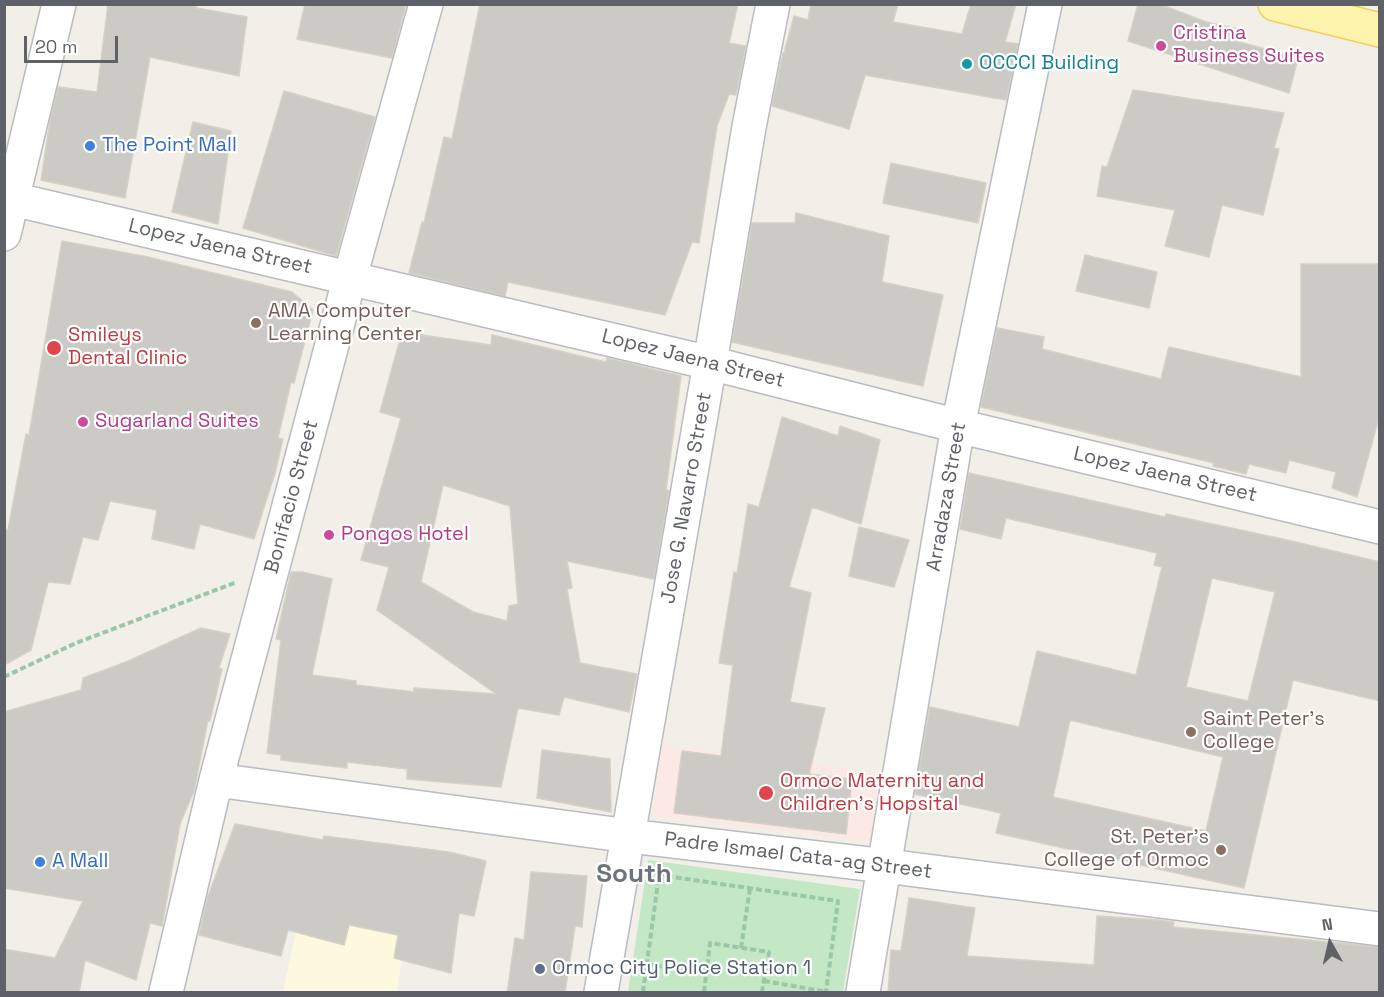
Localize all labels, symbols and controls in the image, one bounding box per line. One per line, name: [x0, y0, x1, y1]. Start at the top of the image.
place label: Cristina Business Suites: [1173, 22, 1325, 69]
scale bar: [27, 24, 122, 62]
text: 20 m: [35, 35, 78, 58]
marker: Cristina Business Suites: [1154, 39, 1168, 53]
place label: OCCCI Building: [979, 52, 1119, 76]
marker: OCCCI Building: [960, 57, 974, 71]
place label: The Point Mall: [102, 134, 237, 158]
marker: The Point Mall: [83, 139, 97, 153]
street label: Lopez Jaena Street: [126, 214, 314, 280]
place label: AMA Computer Learning Center: [268, 300, 422, 347]
marker: AMA Computer Learning Center: [249, 316, 263, 330]
place label: Smileys Dental Clinic: [68, 324, 188, 371]
street label: Lopez Jaena Street: [599, 325, 787, 393]
marker: Smileys Dental Clinic: [45, 339, 63, 357]
street label: Jose G. Navarro Street: [657, 390, 717, 606]
place label: Sugarland Suites: [95, 410, 259, 434]
marker: Sugarland Suites: [76, 415, 90, 429]
street label: Bonifacio Street: [260, 418, 324, 576]
street label: Arradaza Street: [922, 421, 972, 573]
street label: Lopez Jaena Street: [1071, 442, 1259, 508]
place label: Pongos Hotel: [341, 523, 469, 547]
marker: Pongos Hotel: [322, 528, 336, 542]
place label: Saint Peter's College: [1203, 708, 1325, 755]
marker: Saint Peter's College: [1184, 725, 1198, 739]
place label: Ormoc Maternity and Children's Hopsital: [780, 770, 984, 817]
marker: Ormoc Maternity and Children's Hopsital: [757, 784, 775, 802]
place label: St. Peter’s College of Ormoc: [1044, 826, 1209, 873]
street label: Padre Ismael Cata-ag Street: [663, 828, 933, 884]
marker: St. Peter’s College of Ormoc: [1214, 843, 1228, 857]
place label: A Mall: [52, 850, 108, 874]
marker: A Mall: [33, 855, 47, 869]
district label: South: [596, 859, 672, 891]
north arrow: [1300, 913, 1360, 973]
text: N: [1321, 914, 1334, 936]
place label: Ormoc City Police Station 1: [552, 957, 811, 981]
marker: Ormoc City Police Station 1: [533, 962, 547, 976]

